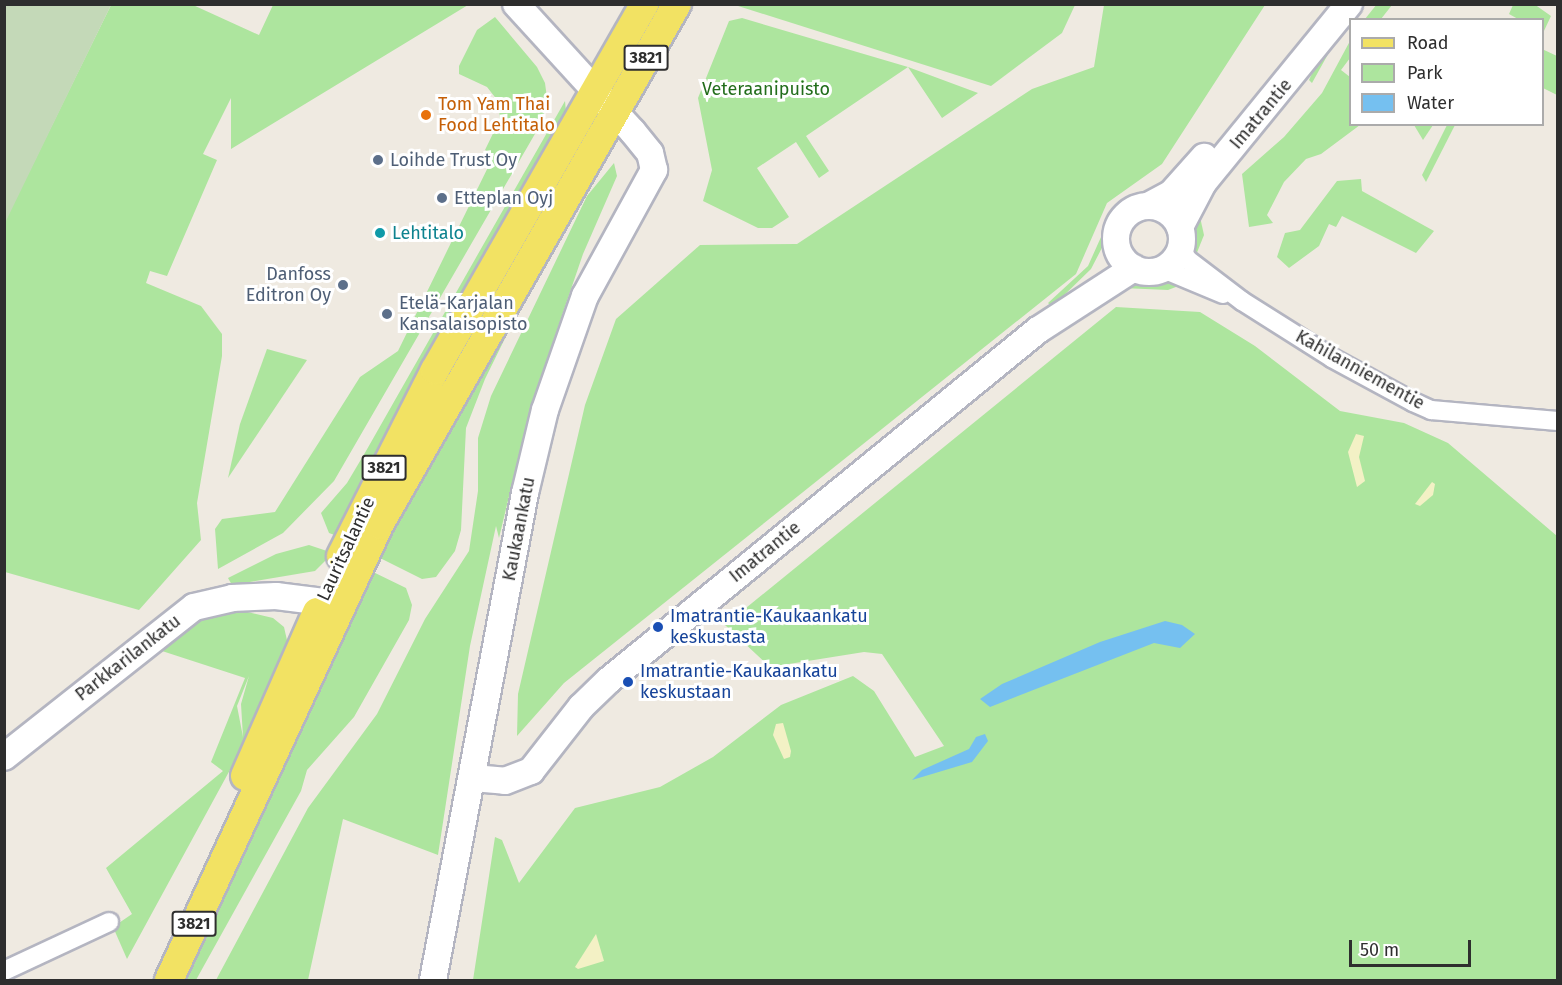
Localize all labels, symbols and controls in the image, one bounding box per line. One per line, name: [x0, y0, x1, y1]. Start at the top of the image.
legend: [1349, 18, 1544, 126]
text: Road: [1407, 32, 1449, 54]
road number: 3821: [624, 45, 668, 71]
text: Park: [1407, 62, 1442, 84]
street label: Imatrantie: [1225, 74, 1297, 154]
park label: Veteraanipuisto: [702, 78, 830, 100]
text: Water: [1407, 92, 1454, 114]
place label: Tom Yam Thai Food Lehtitalo: [438, 94, 555, 136]
marker: Tom Yam Thai Food Lehtitalo: [419, 108, 433, 122]
place label: Loihde Trust Oy: [390, 149, 517, 171]
marker: Loihde Trust Oy: [371, 153, 385, 167]
place label: Etteplan Oyj: [454, 187, 553, 209]
marker: Etteplan Oyj: [435, 191, 449, 205]
place label: Lehtitalo: [392, 222, 464, 244]
marker: Lehtitalo: [373, 226, 387, 240]
place label: Danfoss Editron Oy: [246, 264, 331, 306]
marker: Danfoss Editron Oy: [336, 278, 350, 292]
place label: Etelä-Karjalan Kansalaisopisto: [399, 293, 528, 336]
marker: Etelä-Karjalan Kansalaisopisto: [380, 307, 394, 321]
street label: Kahilanniementie: [1292, 326, 1428, 414]
road number: 3821: [362, 455, 406, 481]
street label: Kaukaankatu: [498, 475, 540, 583]
street label: Lauritsalantie: [312, 494, 380, 604]
street label: Imatrantie: [725, 517, 805, 587]
place label: Imatrantie-Kaukaankatu keskustasta: [670, 606, 868, 648]
street label: Parkkarilankatu: [71, 610, 185, 706]
marker: Imatrantie-Kaukaankatu keskustasta: [651, 620, 665, 634]
place label: Imatrantie-Kaukaankatu keskustaan: [640, 661, 838, 704]
marker: Imatrantie-Kaukaankatu keskustaan: [621, 675, 635, 689]
road number: 3821: [172, 911, 216, 937]
scale bar: [1352, 928, 1474, 966]
text: 50 m: [1360, 939, 1399, 961]

